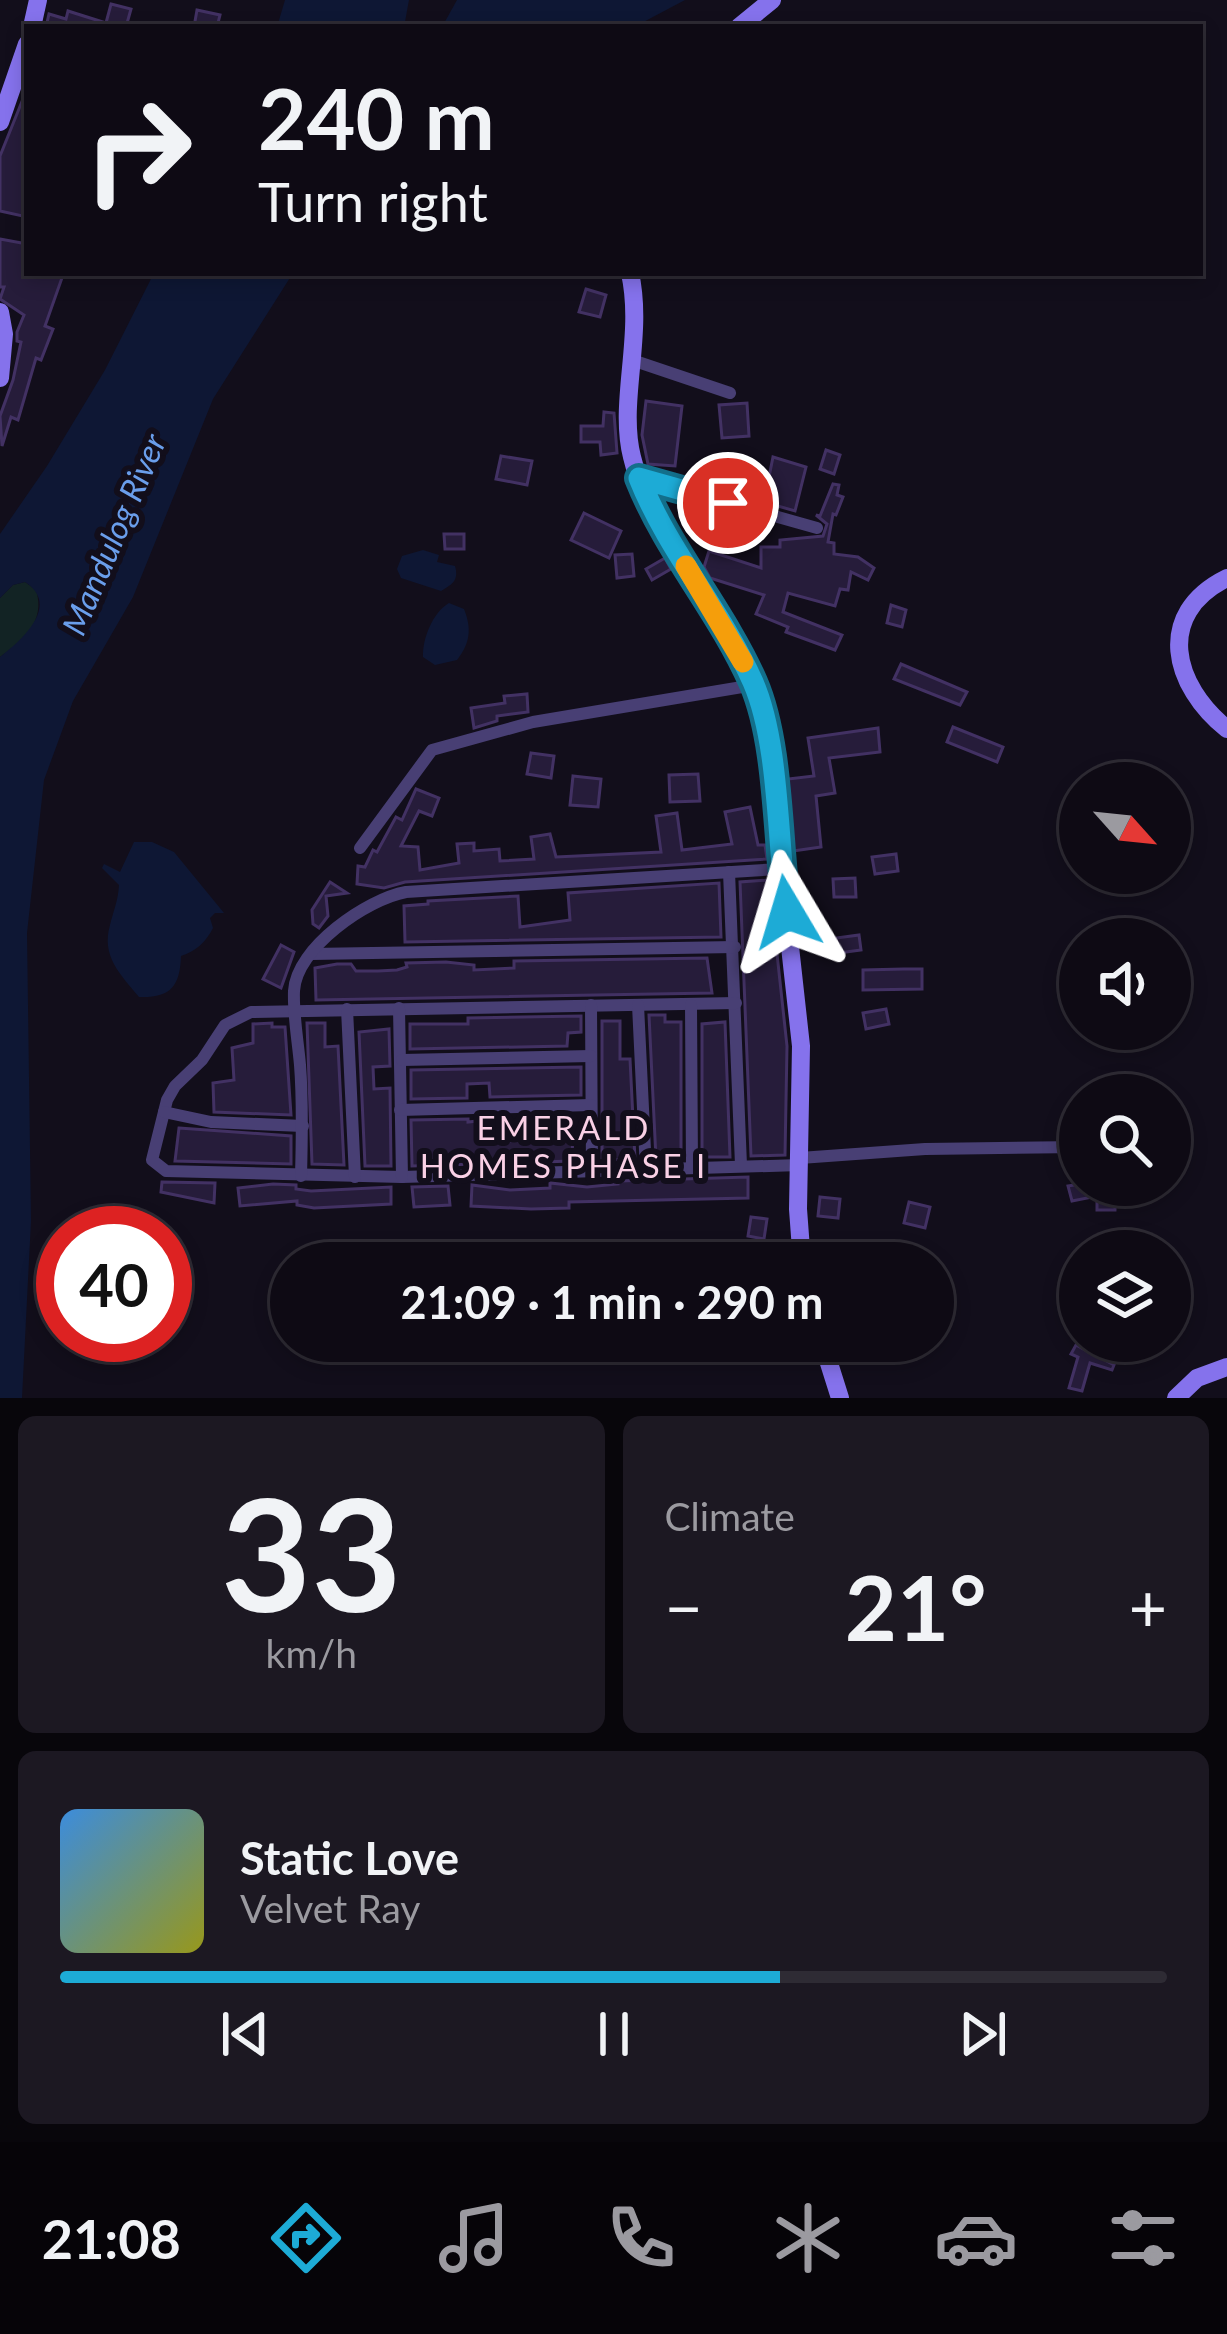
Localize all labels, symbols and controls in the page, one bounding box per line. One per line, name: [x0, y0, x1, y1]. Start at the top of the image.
text: 240 m: [258, 67, 495, 168]
icon: right: [60, 72, 216, 228]
text: Turn right: [258, 169, 488, 234]
water label: Mandulog River: [53, 427, 174, 641]
pin: [677, 452, 779, 554]
icon: arrive: [695, 470, 761, 536]
north arrow: [1059, 762, 1191, 894]
map controls: [1059, 762, 1191, 1362]
position arrow: [724, 849, 850, 975]
button: sound: [1059, 918, 1191, 1050]
button: search: [1059, 1074, 1191, 1206]
district label: EMERALD HOMES PHASE I: [420, 1107, 708, 1185]
speed limit sign: 40: [36, 1206, 192, 1362]
button: layers: [1059, 1230, 1191, 1362]
text: 21:09 · 1 min · 290 m: [401, 1275, 823, 1329]
text: 33: [221, 1458, 402, 1645]
text: Climate: [665, 1493, 795, 1539]
text: 21°: [845, 1552, 987, 1660]
text: −: [665, 1567, 703, 1646]
text: +: [1129, 1567, 1167, 1646]
text: km/h: [266, 1630, 357, 1676]
text: Static Love: [240, 1831, 459, 1885]
text: Velvet Ray: [240, 1885, 420, 1931]
icon: previous: [212, 2001, 278, 2067]
icon: pause: [581, 2001, 647, 2067]
icon: next: [950, 2001, 1016, 2067]
icon: directions: [264, 2196, 348, 2280]
icon: music: [432, 2196, 516, 2280]
icon: phone: [599, 2196, 683, 2280]
icon: climate: [766, 2196, 850, 2280]
icon: car: [934, 2196, 1018, 2280]
icon: filters: [1101, 2196, 1185, 2280]
text: 21:08: [42, 2206, 181, 2271]

